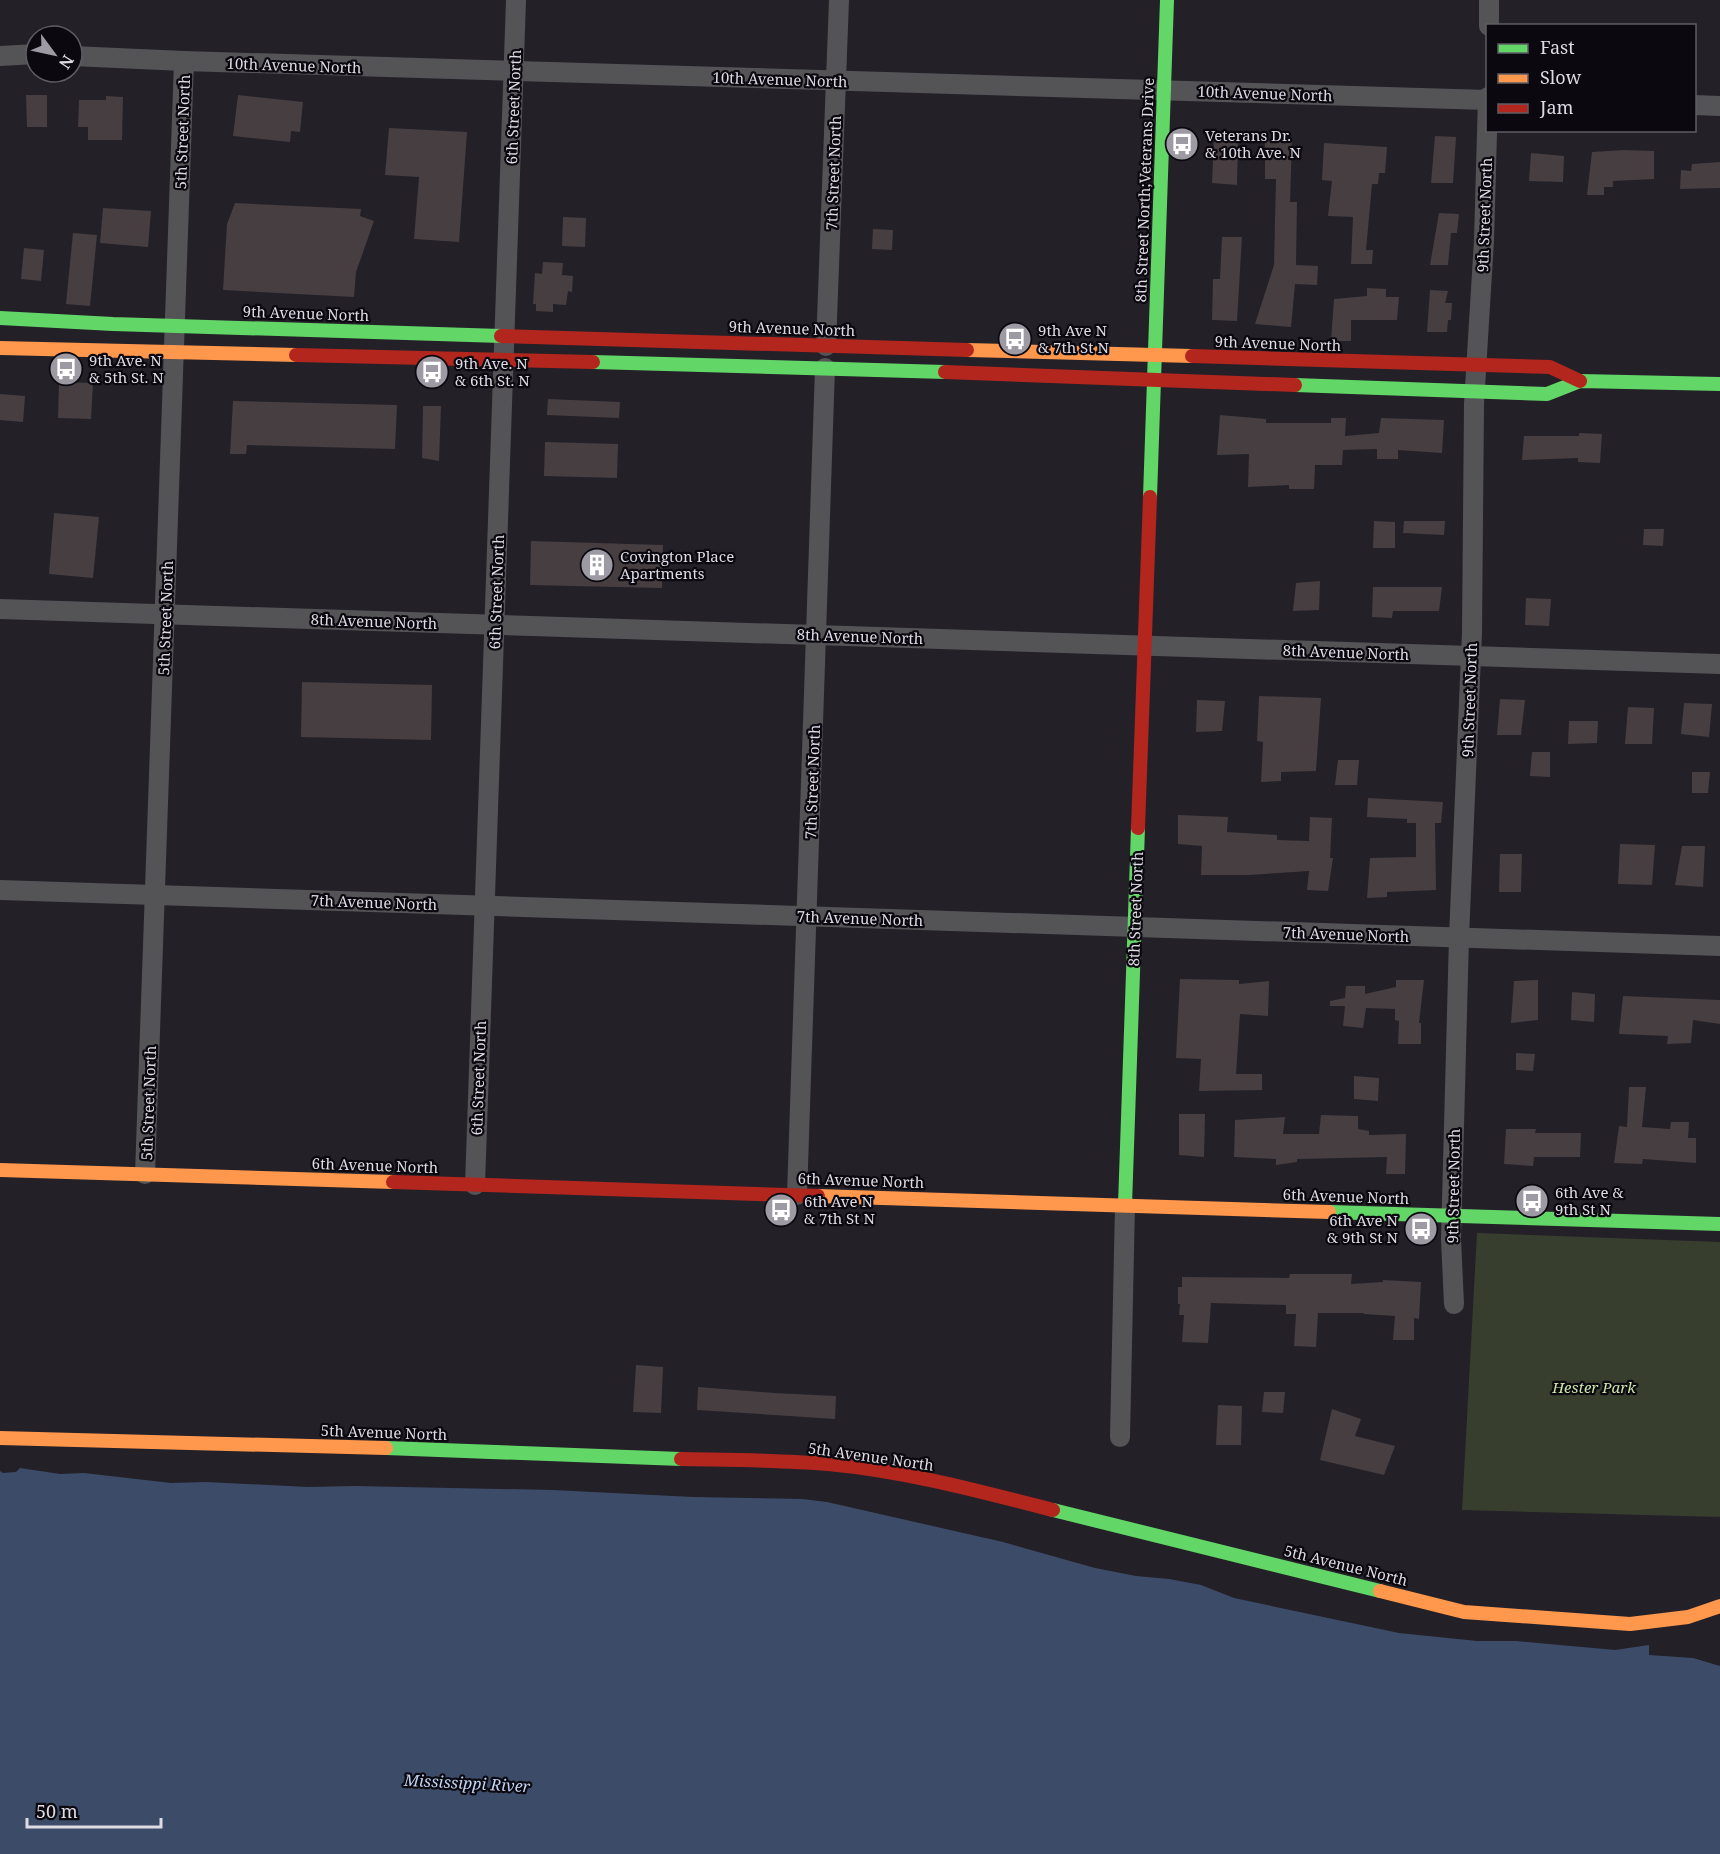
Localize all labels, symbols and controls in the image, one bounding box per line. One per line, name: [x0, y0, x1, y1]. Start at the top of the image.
north arrow: [24, 24, 84, 84]
legend: [1486, 24, 1696, 132]
text: Fast: [1540, 35, 1575, 59]
street label: 6th Street North: [501, 49, 525, 165]
text: N: [54, 51, 79, 74]
street label: 10th Avenue North: [226, 53, 362, 77]
text: Slow: [1540, 65, 1582, 89]
street label: 10th Avenue North: [712, 67, 848, 91]
street label: 5th Street North: [170, 74, 194, 190]
street label: 8th Street North;Veterans Drive: [1130, 77, 1158, 303]
street label: 10th Avenue North: [1197, 81, 1333, 105]
text: Jam: [1539, 95, 1574, 119]
street label: 7th Street North: [821, 115, 845, 231]
place label: Veterans Dr. & 10th Ave. N: [1205, 125, 1302, 162]
bus stop icon: Veterans Dr. & 10th Ave. N: [1164, 126, 1200, 162]
street label: 9th Street North: [1472, 157, 1496, 273]
street label: 9th Avenue North: [242, 301, 370, 325]
street label: 9th Avenue North: [728, 316, 856, 340]
place label: 9th Ave N & 7th St N: [1038, 320, 1109, 357]
bus stop icon: 9th Ave N & 7th St N: [997, 321, 1033, 357]
street label: 9th Avenue North: [1214, 331, 1342, 355]
place label: 9th Ave. N & 5th St. N: [89, 350, 164, 387]
bus stop icon: 9th Ave. N & 5th St. N: [48, 351, 84, 387]
place label: 9th Ave. N & 6th St. N: [455, 353, 530, 390]
bus stop icon: 9th Ave. N & 6th St. N: [414, 354, 450, 390]
street label: 6th Street North: [484, 534, 508, 650]
place label: Covington Place Apartments: [620, 546, 734, 583]
building icon: Covington Place Apartments: [579, 547, 615, 583]
street label: 5th Street North: [153, 560, 177, 676]
street label: 8th Avenue North: [310, 609, 438, 633]
street label: 8th Avenue North: [796, 624, 924, 648]
street label: 8th Avenue North: [1282, 640, 1410, 664]
street label: 9th Street North: [1457, 642, 1481, 758]
street label: 7th Street North: [800, 724, 824, 840]
street label: 8th Street North: [1123, 851, 1147, 967]
street label: 7th Avenue North: [310, 890, 438, 914]
street label: 7th Avenue North: [796, 906, 924, 930]
street label: 7th Avenue North: [1282, 922, 1410, 946]
street label: 6th Street North: [466, 1020, 490, 1136]
street label: 5th Street North: [136, 1045, 160, 1161]
street label: 9th Street North: [1442, 1128, 1464, 1244]
street label: 6th Avenue North: [311, 1153, 439, 1177]
street label: 6th Avenue North: [797, 1168, 925, 1192]
place label: 6th Ave & 9th St N: [1555, 1182, 1624, 1219]
bus stop icon: 6th Ave & 9th St N: [1514, 1183, 1550, 1219]
street label: 6th Avenue North: [1282, 1184, 1410, 1208]
place label: 6th Ave N & 7th St N: [804, 1191, 875, 1228]
bus stop icon: 6th Ave N & 7th St N: [763, 1192, 799, 1228]
place label: 6th Ave N & 9th St N: [1327, 1210, 1399, 1247]
bus stop icon: 6th Ave N & 9th St N: [1403, 1211, 1439, 1247]
park label: Hester Park: [1551, 1377, 1636, 1397]
street label: 5th Avenue North: [320, 1420, 448, 1444]
street label: 5th Avenue North: [807, 1437, 936, 1475]
street label: 5th Avenue North: [1282, 1540, 1410, 1590]
water label: Mississippi River: [402, 1769, 531, 1797]
scale bar: [27, 1791, 160, 1829]
text: 50 m: [36, 1799, 78, 1823]

